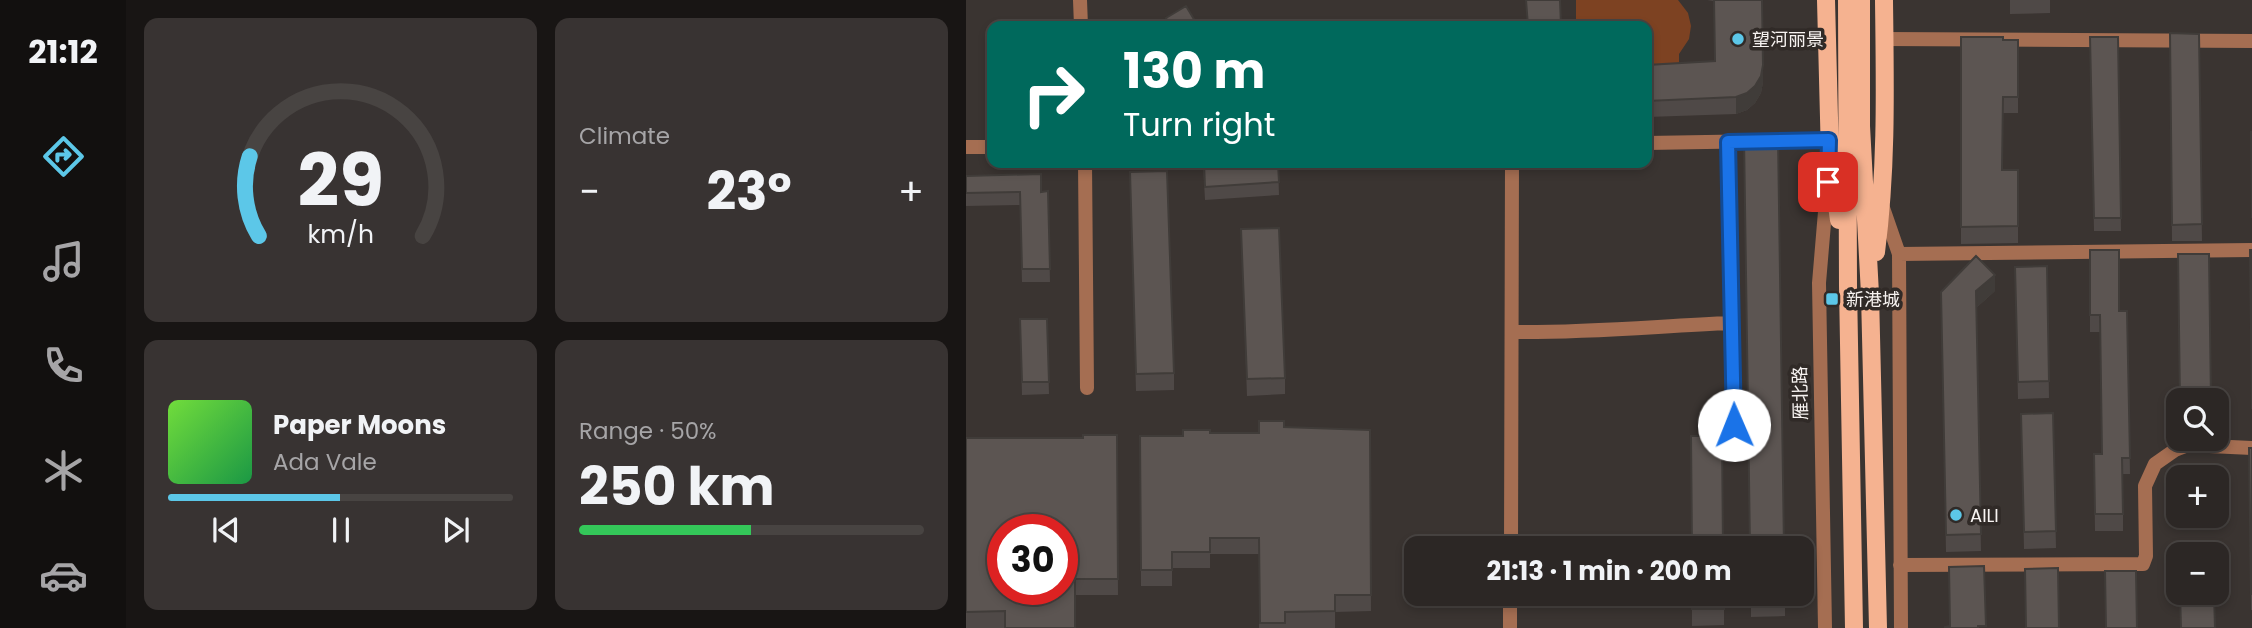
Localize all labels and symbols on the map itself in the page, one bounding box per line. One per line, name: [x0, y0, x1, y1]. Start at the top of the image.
place label: 望河丽景: [1752, 27, 1824, 52]
marker: 望河丽景: [1730, 31, 1746, 47]
pin: [1798, 152, 1858, 212]
place label: 新港城: [1846, 287, 1900, 312]
marker: 新港城: [1824, 291, 1840, 307]
street label: 雁北路: [1787, 366, 1813, 420]
position arrow: [1697, 388, 1771, 462]
place label: AILI: [1970, 503, 1999, 528]
marker: AILI: [1948, 507, 1964, 523]
speed limit sign: 30: [987, 514, 1078, 605]

